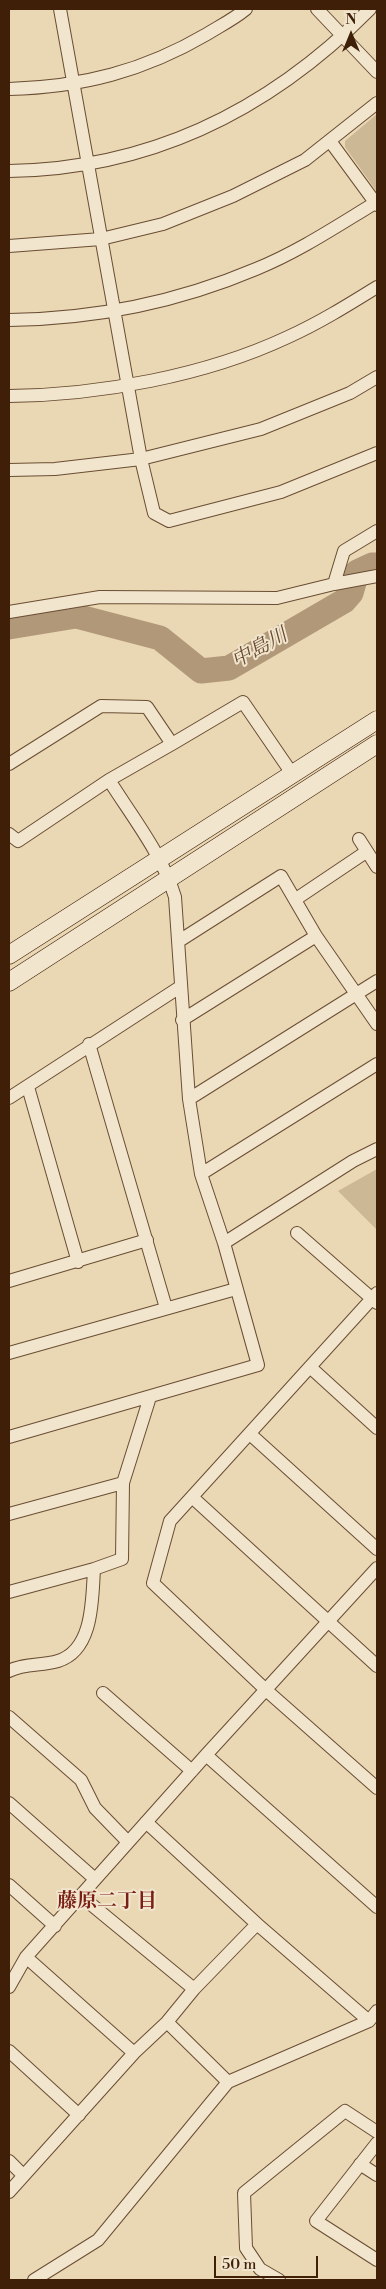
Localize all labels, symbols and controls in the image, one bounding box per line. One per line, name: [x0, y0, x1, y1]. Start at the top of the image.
north arrow: [326, 10, 376, 60]
text: N: [345, 11, 357, 29]
water label: 中島川: [228, 624, 292, 674]
district label: 藤原二丁目: [57, 1890, 157, 1914]
scale bar: [216, 2246, 320, 2278]
text: 50 m: [222, 2255, 256, 2274]

